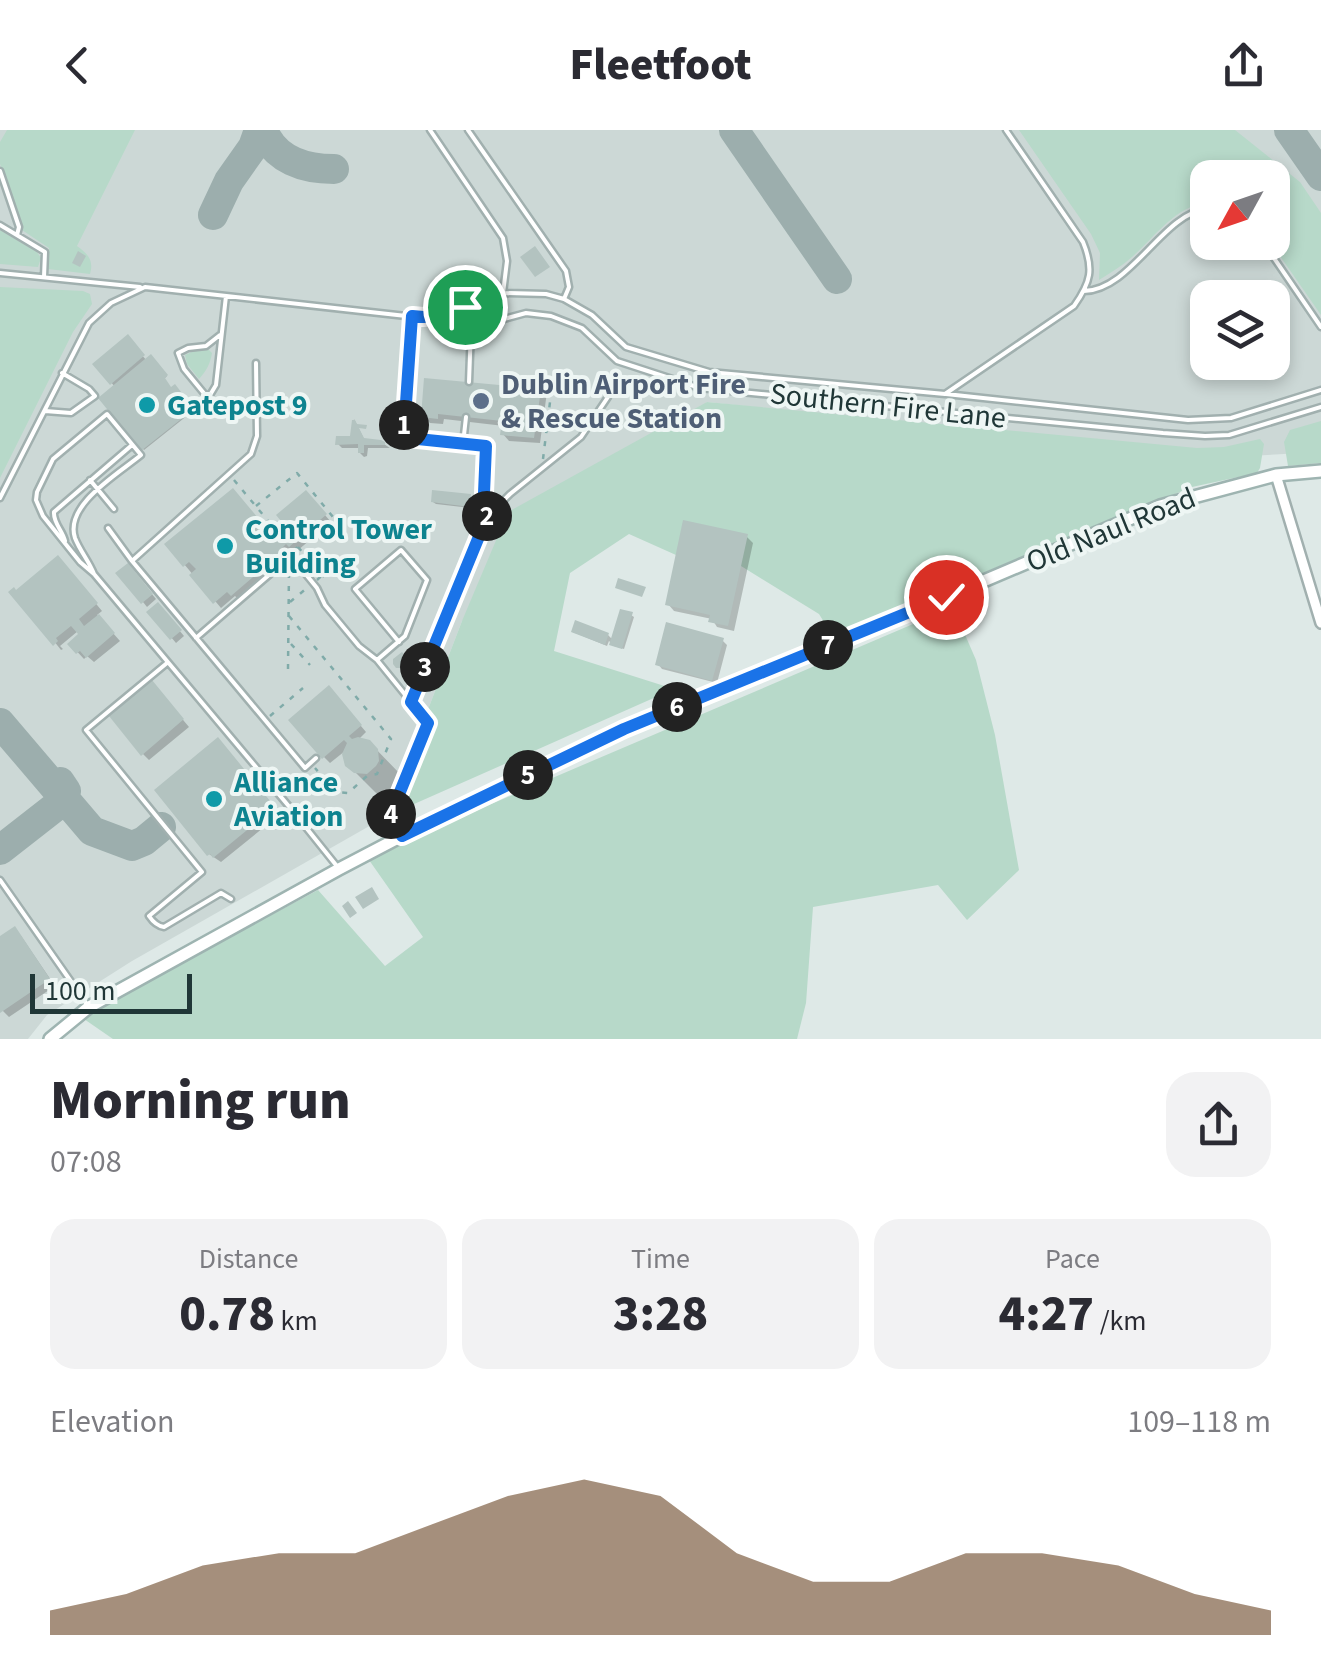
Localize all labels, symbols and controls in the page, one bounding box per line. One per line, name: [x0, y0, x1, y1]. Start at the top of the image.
text: Fleetfoot: [569, 33, 752, 97]
icon: back: [50, 38, 105, 93]
icon: share: [1216, 38, 1271, 93]
north arrow: [1190, 160, 1290, 260]
map controls: [1190, 160, 1290, 380]
pin: [423, 265, 508, 350]
icon: arrive: [438, 280, 493, 335]
button: layers: [1190, 280, 1290, 380]
place label: Dublin Airport Fire & Rescue Station: [501, 363, 746, 440]
street label: Southern Fire Lane: [768, 372, 1008, 440]
place label: Gatepost 9: [167, 384, 308, 427]
marker: Dublin Airport Fire & Rescue Station: [470, 390, 492, 412]
marker: Gatepost 9: [136, 394, 158, 416]
pin: 1: [379, 400, 429, 450]
text: 1: [397, 405, 411, 445]
street label: Old Naul Road: [1020, 477, 1202, 583]
pin: 2: [462, 491, 512, 541]
text: 2: [480, 496, 494, 536]
place label: Control Tower Building: [245, 508, 432, 585]
marker: Control Tower Building: [214, 535, 236, 557]
pin: [904, 555, 989, 640]
icon: check: [919, 570, 974, 625]
pin: 7: [803, 620, 853, 670]
text: 7: [821, 625, 835, 665]
pin: 3: [400, 642, 450, 692]
text: 3: [418, 647, 432, 687]
pin: 6: [652, 682, 702, 732]
text: 6: [670, 687, 684, 727]
pin: 5: [503, 750, 553, 800]
text: 5: [521, 755, 535, 795]
place label: Alliance Aviation: [233, 761, 344, 838]
marker: Alliance Aviation: [203, 788, 225, 810]
pin: 4: [366, 789, 416, 839]
text: 4: [384, 794, 398, 834]
scale bar: [30, 969, 192, 1014]
text: 100 m: [45, 971, 116, 1011]
text: Morning run: [50, 1062, 351, 1140]
button: share: [1166, 1072, 1271, 1177]
text: 07:08: [50, 1139, 122, 1185]
text: Distance: [199, 1239, 298, 1279]
text: Time: [631, 1239, 690, 1279]
text: Pace: [1045, 1239, 1100, 1279]
text: 0.78: [179, 1279, 275, 1350]
text: 3:28: [613, 1279, 708, 1350]
text: 4:27: [998, 1279, 1094, 1350]
text: km: [275, 1301, 318, 1341]
text: /km: [1094, 1301, 1147, 1341]
text: Elevation: [50, 1399, 175, 1445]
text: 109–118 m: [1127, 1399, 1271, 1445]

